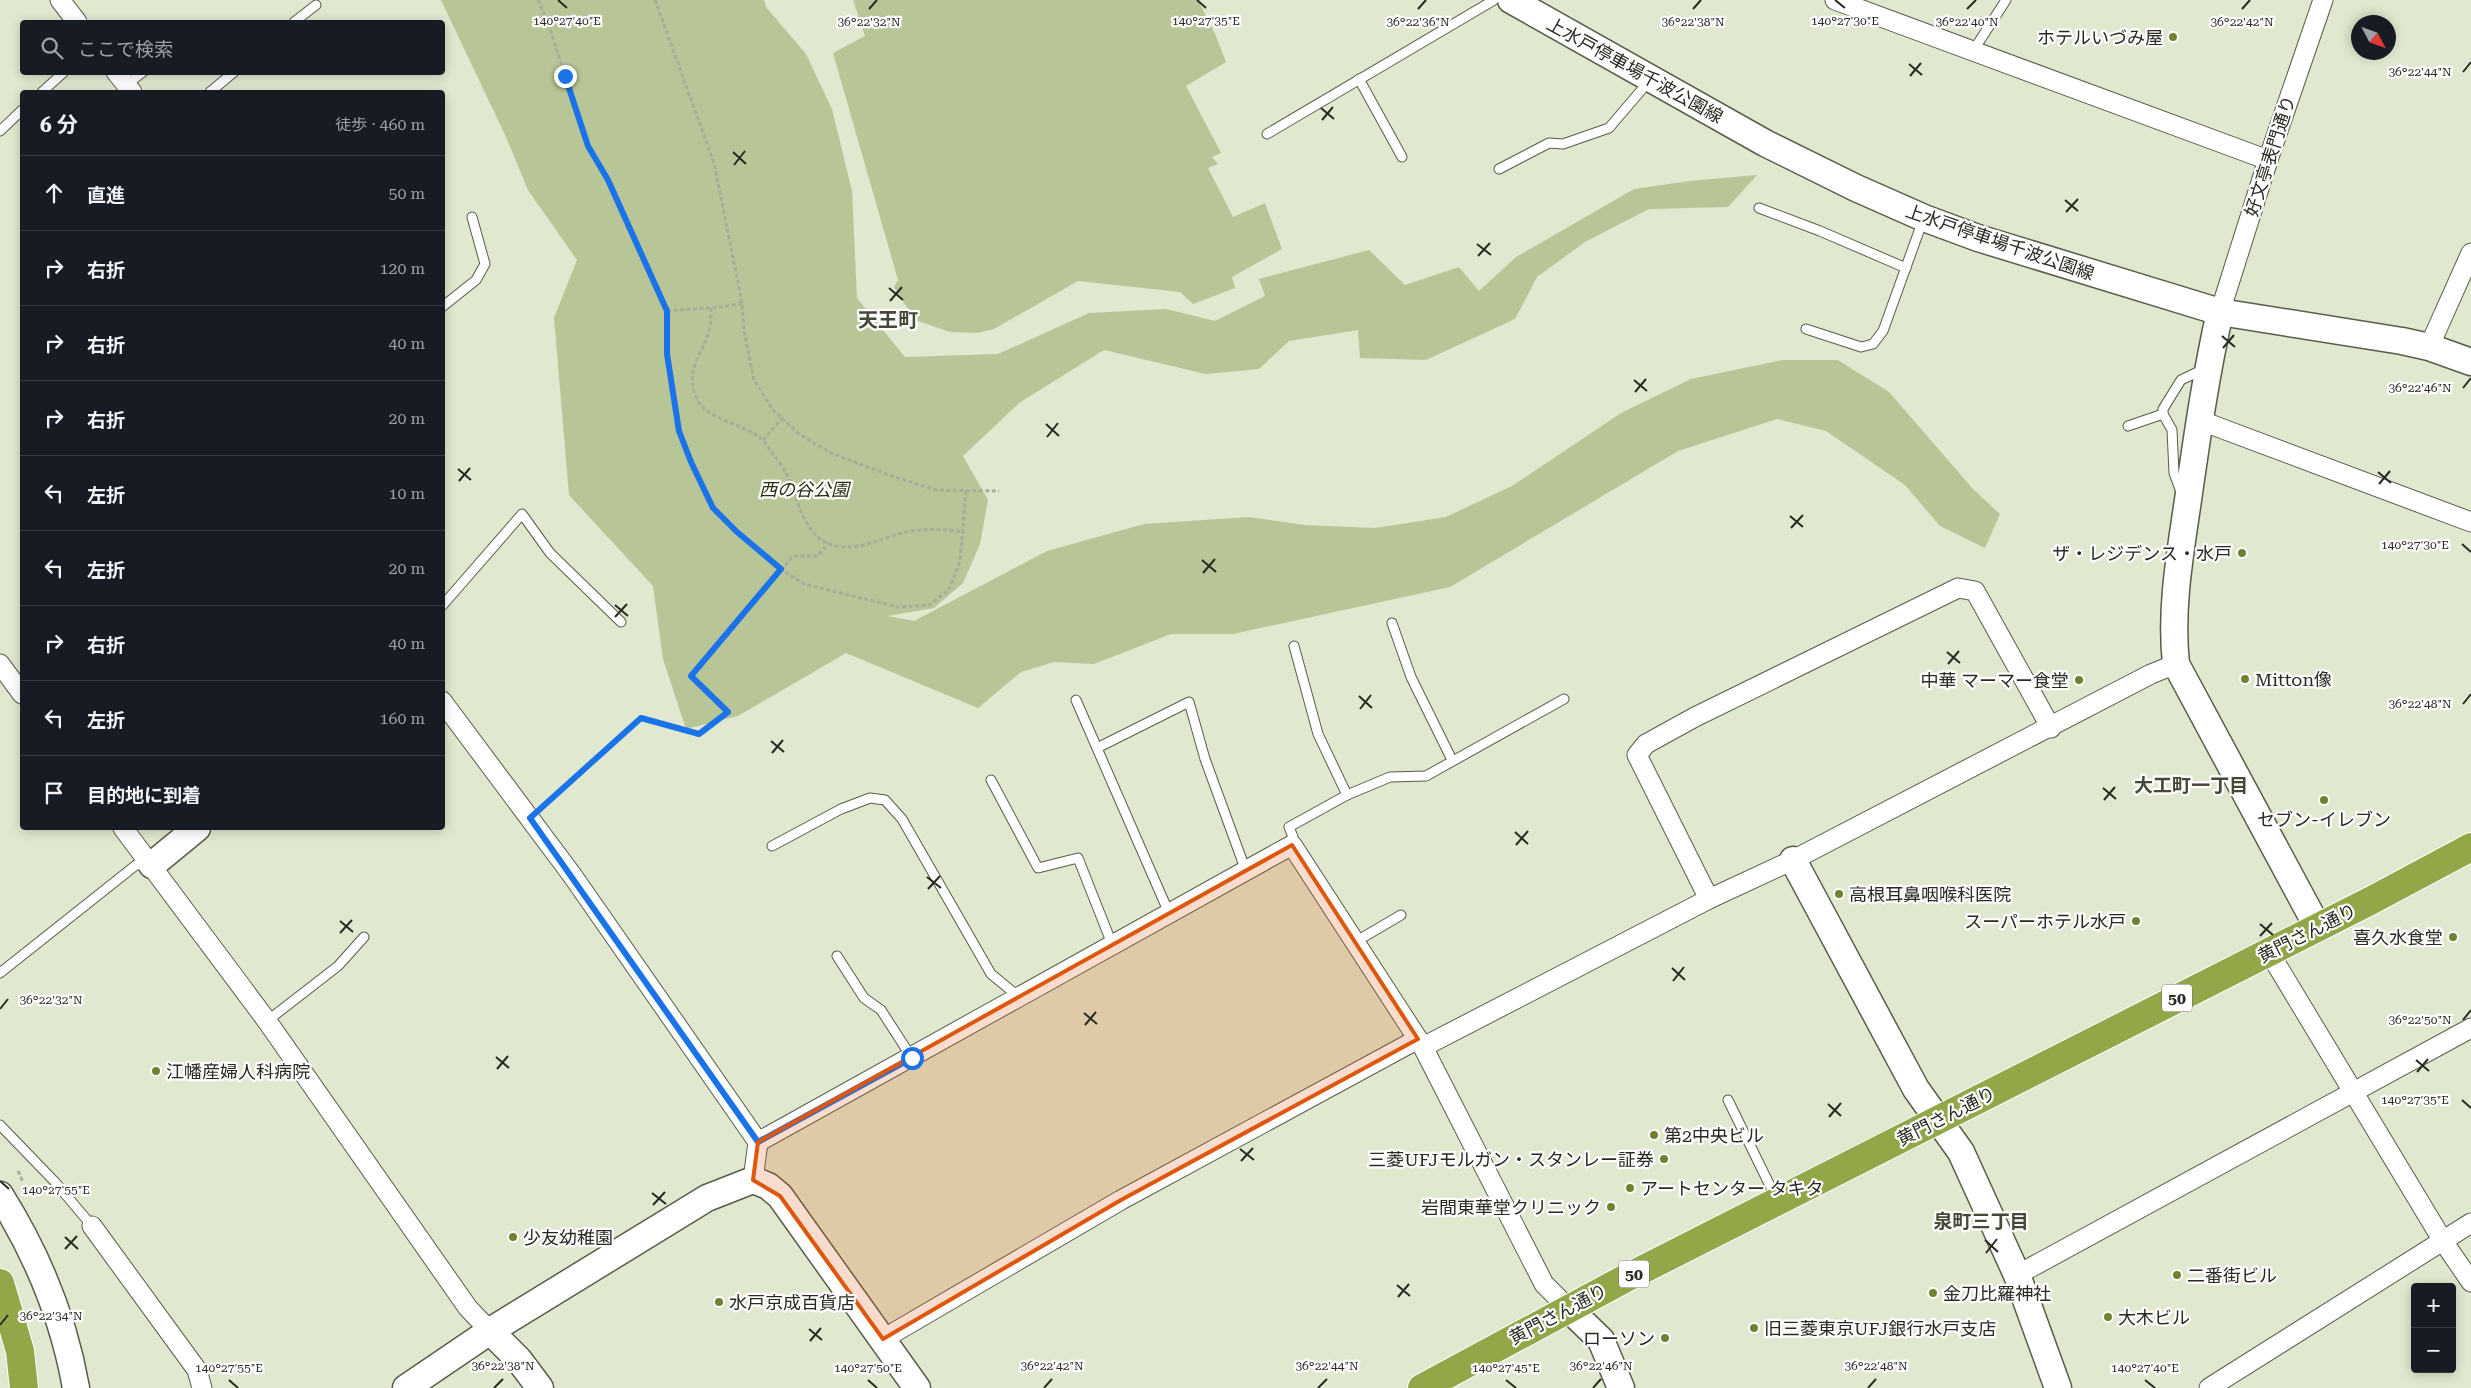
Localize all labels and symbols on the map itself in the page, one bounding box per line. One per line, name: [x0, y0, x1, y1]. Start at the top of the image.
street label: 上水戸停車場千波公園線: [1543, 13, 1727, 127]
text: 140°27'40"E: [533, 14, 601, 28]
text: 140°27'35"E: [1172, 14, 1240, 28]
text: 140°27'30"E: [1811, 14, 1879, 28]
text: 36°22'32"N: [837, 15, 901, 29]
text: 36°22'36"N: [1386, 15, 1450, 29]
text: 36°22'38"N: [1661, 15, 1725, 29]
text: 36°22'40"N: [1935, 15, 1999, 29]
text: 36°22'42"N: [2210, 15, 2274, 29]
north arrow: [2351, 15, 2396, 60]
place label: ホテルいづみ屋: [2037, 27, 2163, 48]
marker: ホテルいづみ屋: [2167, 31, 2179, 43]
route end: [554, 65, 577, 88]
text: 36°22'44"N: [2388, 65, 2452, 79]
street label: 好文亭表門通り: [2241, 93, 2299, 219]
street label: 上水戸停車場千波公園線: [1903, 200, 2097, 284]
district label: 天王町: [858, 308, 918, 332]
text: 36°22'46"N: [2388, 381, 2452, 395]
park label: 西の谷公園: [759, 479, 852, 500]
text: 140°27'30"E: [2381, 538, 2449, 552]
place label: ザ・レジデンス・水戸: [2052, 543, 2232, 564]
marker: ザ・レジデンス・水戸: [2236, 547, 2248, 559]
place label: Mitton像: [2255, 669, 2332, 690]
place label: 中華 マーマー食堂: [1920, 670, 2069, 691]
marker: Mitton像: [2239, 673, 2251, 685]
marker: 中華 マーマー食堂: [2073, 674, 2085, 686]
text: 36°22'48"N: [2388, 697, 2452, 711]
district label: 大工町一丁目: [2134, 774, 2248, 797]
marker: セブン-イレブン: [2318, 794, 2330, 806]
place label: セブン-イレブン: [2257, 809, 2391, 830]
place label: 高根耳鼻咽喉科医院: [1849, 884, 2011, 905]
marker: 高根耳鼻咽喉科医院: [1833, 888, 1845, 900]
street label: 黄門さん通り: [2254, 899, 2360, 967]
place label: スーパーホテル水戸: [1964, 911, 2126, 932]
marker: スーパーホテル水戸: [2130, 915, 2142, 927]
place label: 喜久水食堂: [2353, 927, 2443, 948]
marker: 喜久水食堂: [2447, 931, 2459, 943]
road number: 50: [2162, 984, 2192, 1011]
text: 36°22'32"N: [19, 993, 83, 1007]
text: 36°22'50"N: [2388, 1013, 2452, 1027]
route start: [901, 1047, 924, 1070]
place label: 江幡産婦人科病院: [166, 1061, 310, 1082]
marker: 江幡産婦人科病院: [150, 1065, 162, 1077]
street label: 黄門さん通り: [1893, 1082, 1999, 1150]
text: 140°27'35"E: [2381, 1093, 2449, 1107]
place label: 第2中央ビル: [1664, 1125, 1764, 1146]
marker: 第2中央ビル: [1648, 1129, 1660, 1141]
place label: 三菱UFJモルガン・スタンレー証券: [1368, 1149, 1654, 1170]
marker: 三菱UFJモルガン・スタンレー証券: [1658, 1153, 1670, 1165]
place label: アートセンター タキタ: [1640, 1178, 1823, 1199]
marker: アートセンター タキタ: [1624, 1182, 1636, 1194]
text: 140°27'55"E: [22, 1183, 90, 1197]
place label: 岩間東華堂クリニック: [1421, 1197, 1601, 1218]
marker: 岩間東華堂クリニック: [1605, 1201, 1617, 1213]
district label: 泉町三丁目: [1933, 1210, 2029, 1233]
place label: 少友幼稚園: [523, 1227, 613, 1248]
marker: 少友幼稚園: [507, 1231, 519, 1243]
road number: 50: [1619, 1260, 1649, 1288]
place label: 二番街ビル: [2187, 1265, 2277, 1286]
marker: 二番街ビル: [2171, 1269, 2183, 1281]
street label: 黄門さん通り: [1505, 1279, 1611, 1349]
place label: 金刀比羅神社: [1943, 1283, 2051, 1304]
marker: 金刀比羅神社: [1927, 1287, 1939, 1299]
place label: 水戸京成百貨店: [729, 1292, 855, 1313]
marker: 水戸京成百貨店: [713, 1296, 725, 1308]
place label: 大木ビル: [2118, 1307, 2190, 1328]
text: 36°22'34"N: [19, 1309, 83, 1323]
marker: 大木ビル: [2102, 1311, 2114, 1323]
place label: 旧三菱東京UFJ銀行水戸支店: [1764, 1318, 1996, 1339]
marker: 旧三菱東京UFJ銀行水戸支店: [1748, 1322, 1760, 1334]
place label: ローソン: [1583, 1328, 1655, 1349]
marker: ローソン: [1659, 1332, 1671, 1344]
text: 36°22'38"N: [471, 1359, 535, 1373]
text: 36°22'42"N: [1020, 1359, 1084, 1373]
text: 36°22'44"N: [1295, 1359, 1359, 1373]
text: 36°22'46"N: [1569, 1359, 1633, 1373]
text: 36°22'48"N: [1844, 1359, 1908, 1373]
text: 140°27'55"E: [195, 1361, 263, 1375]
text: 140°27'50"E: [834, 1361, 902, 1375]
text: 140°27'45"E: [1472, 1361, 1540, 1375]
text: 140°27'40"E: [2111, 1361, 2179, 1375]

